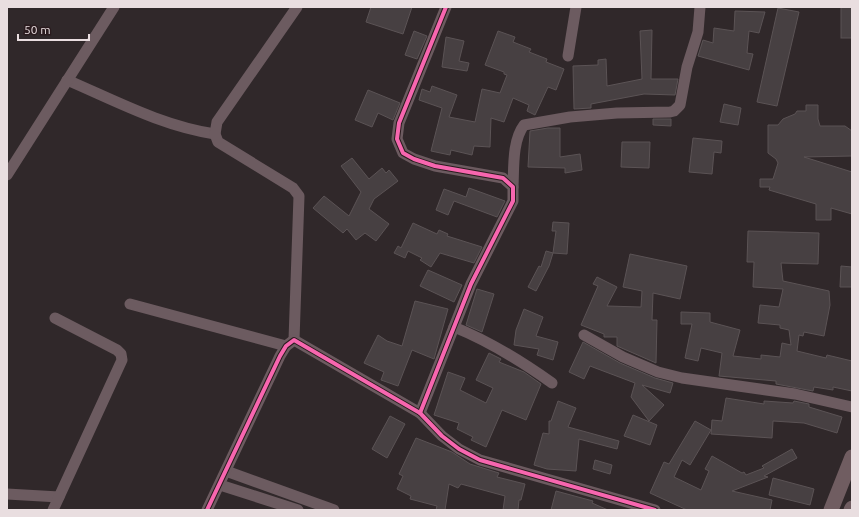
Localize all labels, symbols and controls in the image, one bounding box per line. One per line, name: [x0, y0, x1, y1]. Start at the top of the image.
scale bar: [18, 16, 89, 42]
text: 50 m: [24, 23, 51, 36]

